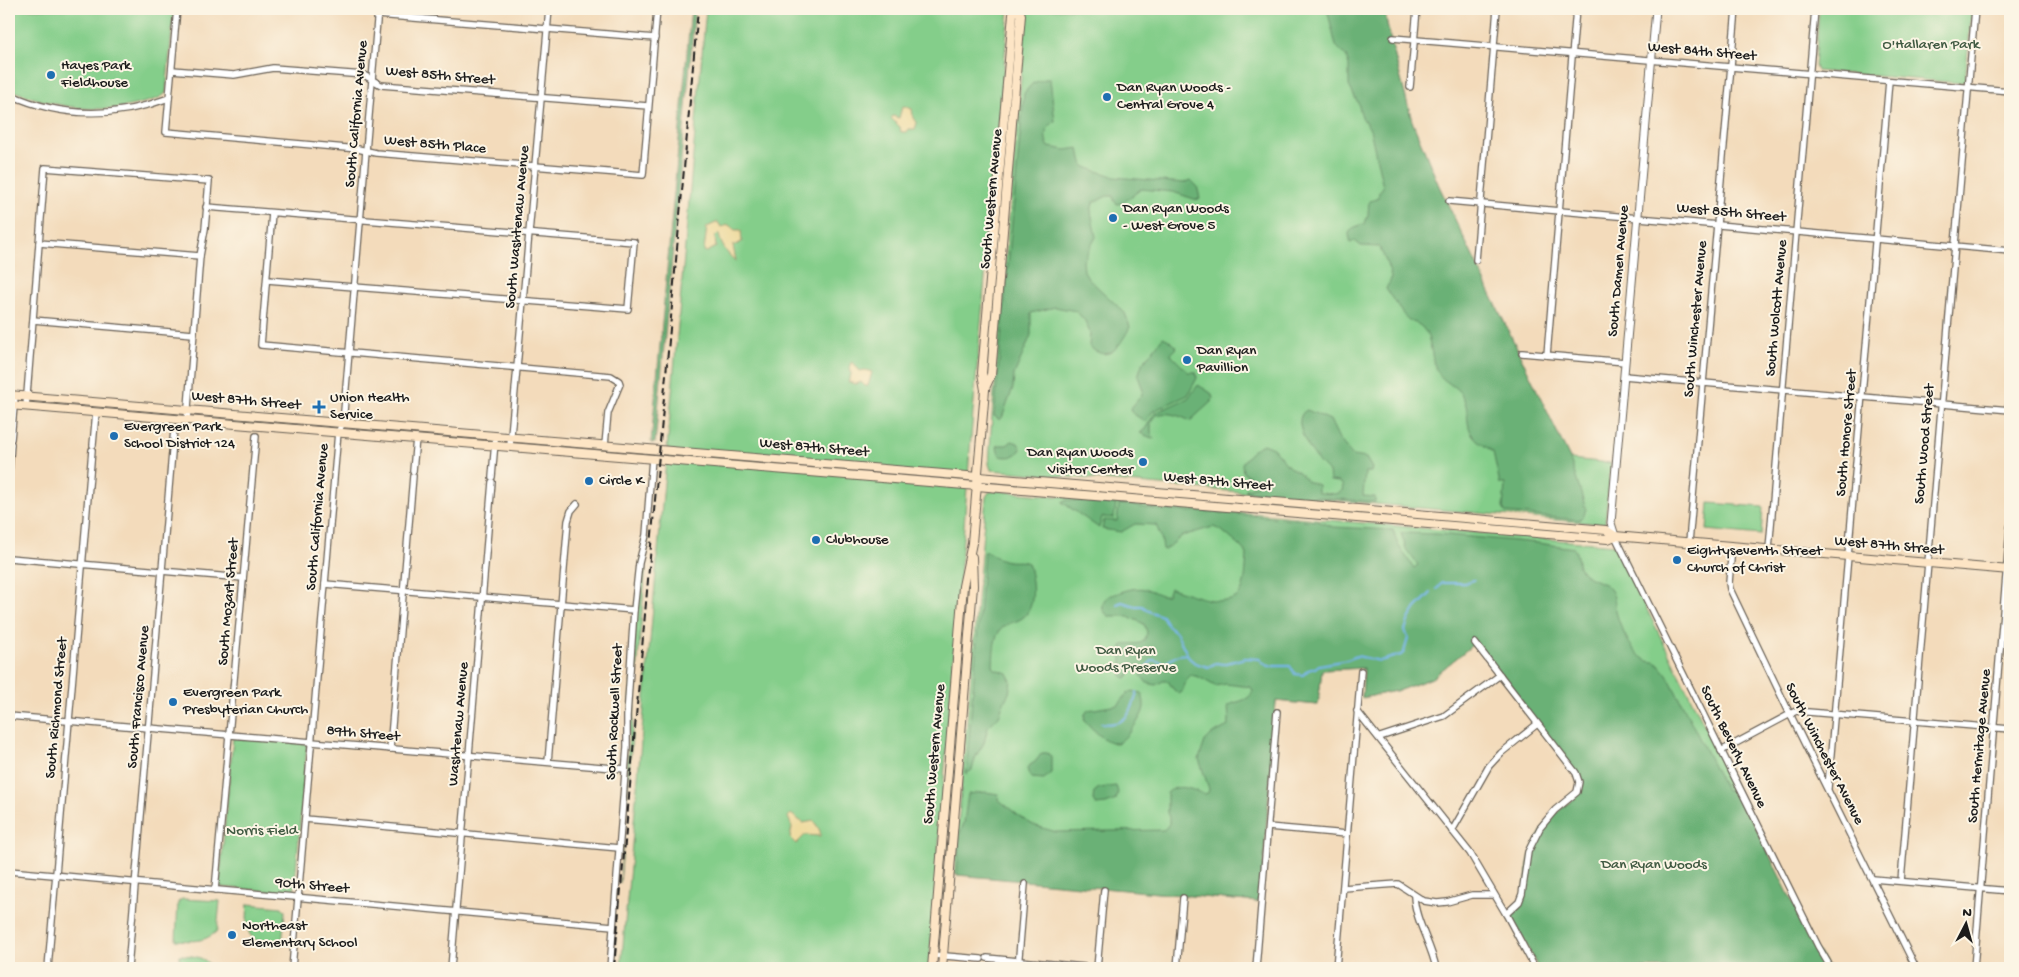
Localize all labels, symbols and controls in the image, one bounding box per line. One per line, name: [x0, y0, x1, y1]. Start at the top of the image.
park label: O'Hallaren Park: [1883, 36, 1981, 54]
street label: West 84th Street: [1647, 38, 1759, 66]
street label: South California Avenue: [342, 39, 372, 188]
place label: Hayes Park Fieldhouse: [60, 57, 132, 92]
street label: West 85th Street: [385, 62, 497, 90]
marker: Hayes Park Fieldhouse: [45, 69, 57, 81]
place label: Dan Ryan Woods - Central Grove 4: [1116, 79, 1231, 114]
marker: Dan Ryan Woods - Central Grove 4: [1101, 91, 1113, 103]
street label: South Western Avenue: [977, 128, 1007, 270]
street label: West 85th Place: [383, 132, 487, 158]
street label: South Washtenaw Avenue: [502, 144, 534, 309]
street label: West 85th Street: [1676, 199, 1788, 227]
place label: Dan Ryan Woods - West Grove 5: [1122, 200, 1229, 235]
street label: South Damen Avenue: [1604, 204, 1634, 337]
marker: Dan Ryan Woods - West Grove 5: [1107, 212, 1119, 224]
street label: South Wolcott Avenue: [1762, 239, 1792, 377]
street label: South Winchester Avenue: [1680, 240, 1712, 398]
place label: Dan Ryan Pavillion: [1196, 342, 1256, 377]
marker: Dan Ryan Pavillion: [1181, 354, 1193, 366]
street label: South Honore Street: [1832, 367, 1862, 497]
street label: South Wood Street: [1911, 381, 1939, 505]
street label: West 87th Street: [191, 387, 303, 415]
place label: Union Health Service: [330, 389, 410, 424]
marker: Union Health Service: [312, 400, 326, 414]
place label: Evergreen Park School District 124: [124, 418, 235, 453]
marker: Evergreen Park School District 124: [108, 430, 120, 442]
street label: West 87th Street: [759, 434, 871, 462]
street label: South California Avenue: [303, 442, 333, 591]
place label: Dan Ryan Woods Visitor Center: [1026, 444, 1135, 479]
marker: Dan Ryan Woods Visitor Center: [1137, 456, 1149, 468]
street label: West 87th Street: [1163, 468, 1275, 496]
place label: Circle K: [599, 472, 645, 490]
marker: Circle K: [583, 475, 595, 487]
place label: Clubhouse: [826, 531, 889, 549]
street label: West 87th Street: [1834, 532, 1946, 560]
marker: Clubhouse: [810, 534, 822, 546]
street label: South Mozart Street: [214, 536, 244, 666]
place label: Eightyseventh Street Church of Christ: [1687, 542, 1824, 577]
marker: Eightyseventh Street Church of Christ: [1671, 554, 1683, 566]
street label: South Francisco Avenue: [124, 625, 154, 769]
street label: South Richmond Street: [42, 635, 72, 779]
street label: South Rockwell Street: [602, 642, 628, 781]
park label: Dan Ryan Woods Preserve: [1076, 642, 1176, 677]
street label: Washtenaw Avenue: [445, 661, 473, 787]
street label: South Hermitage Avenue: [1964, 668, 1996, 824]
street label: South Winchester Avenue: [1780, 680, 1868, 828]
street label: South Western Avenue: [920, 683, 950, 825]
street label: South Beverly Avenue: [1696, 683, 1771, 811]
place label: Evergreen Park Presbyterian Church: [182, 684, 308, 719]
marker: Evergreen Park Presbyterian Church: [167, 696, 179, 708]
street label: 89th Street: [326, 722, 402, 746]
park label: Norris Field: [226, 822, 299, 840]
park label: Dan Ryan Woods: [1600, 856, 1707, 874]
street label: 90th Street: [273, 874, 351, 898]
north arrow: [1942, 900, 1992, 950]
text: N: [1962, 905, 1973, 922]
place label: Northeast Elementary School: [242, 917, 358, 952]
marker: Northeast Elementary School: [226, 929, 238, 941]

